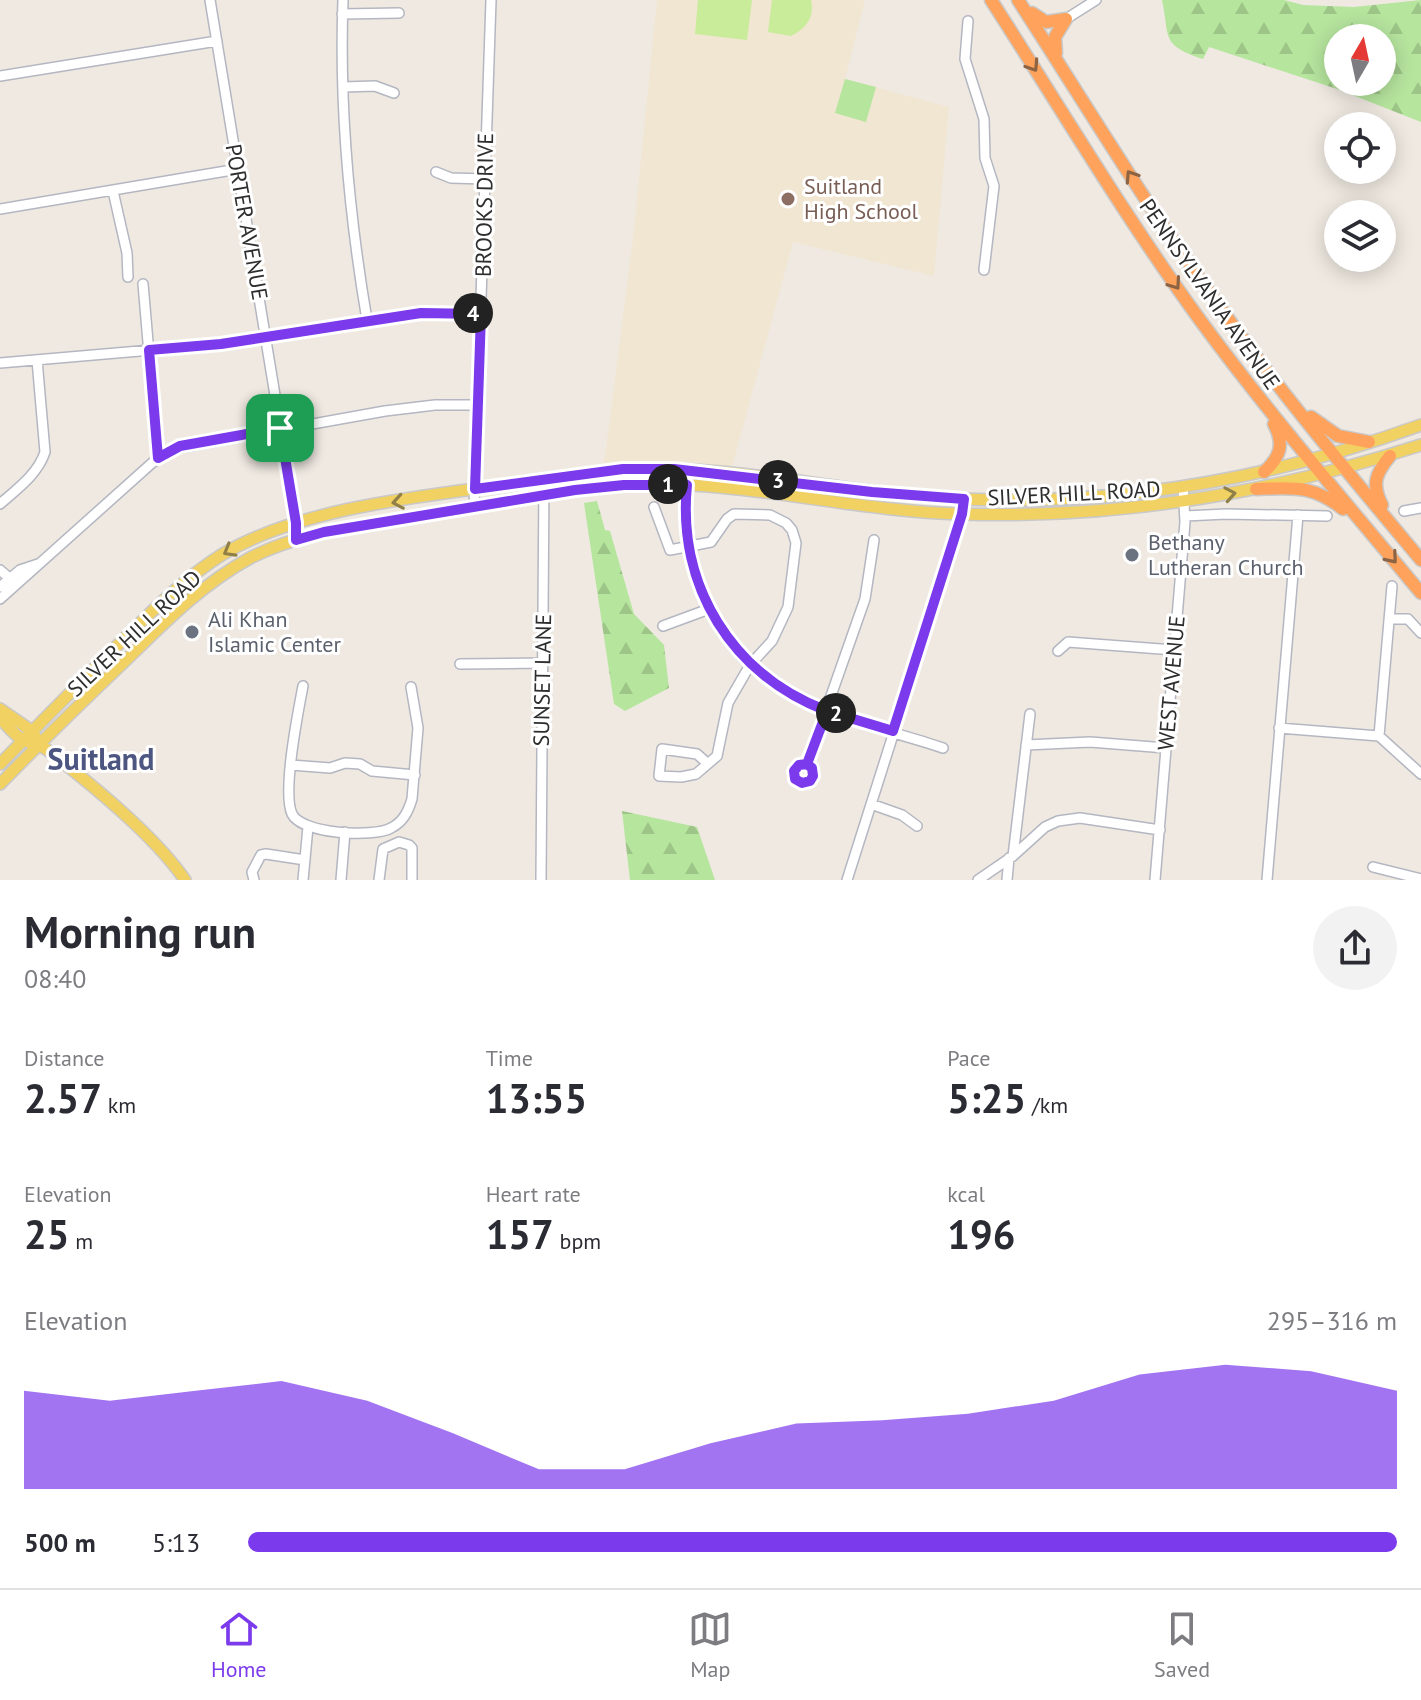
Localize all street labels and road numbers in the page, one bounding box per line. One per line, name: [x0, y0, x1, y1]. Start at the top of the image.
street label: BROOKS DRIVE: [469, 133, 499, 277]
street label: PORTER AVENUE: [219, 142, 275, 302]
street label: PENNSYLVANIA AVENUE: [1134, 193, 1286, 395]
street label: SILVER HILL ROAD: [987, 474, 1161, 512]
street label: SILVER HILL ROAD: [61, 564, 207, 702]
street label: SUNSET LANE: [527, 614, 557, 746]
street label: WEST AVENUE: [1151, 614, 1191, 752]

